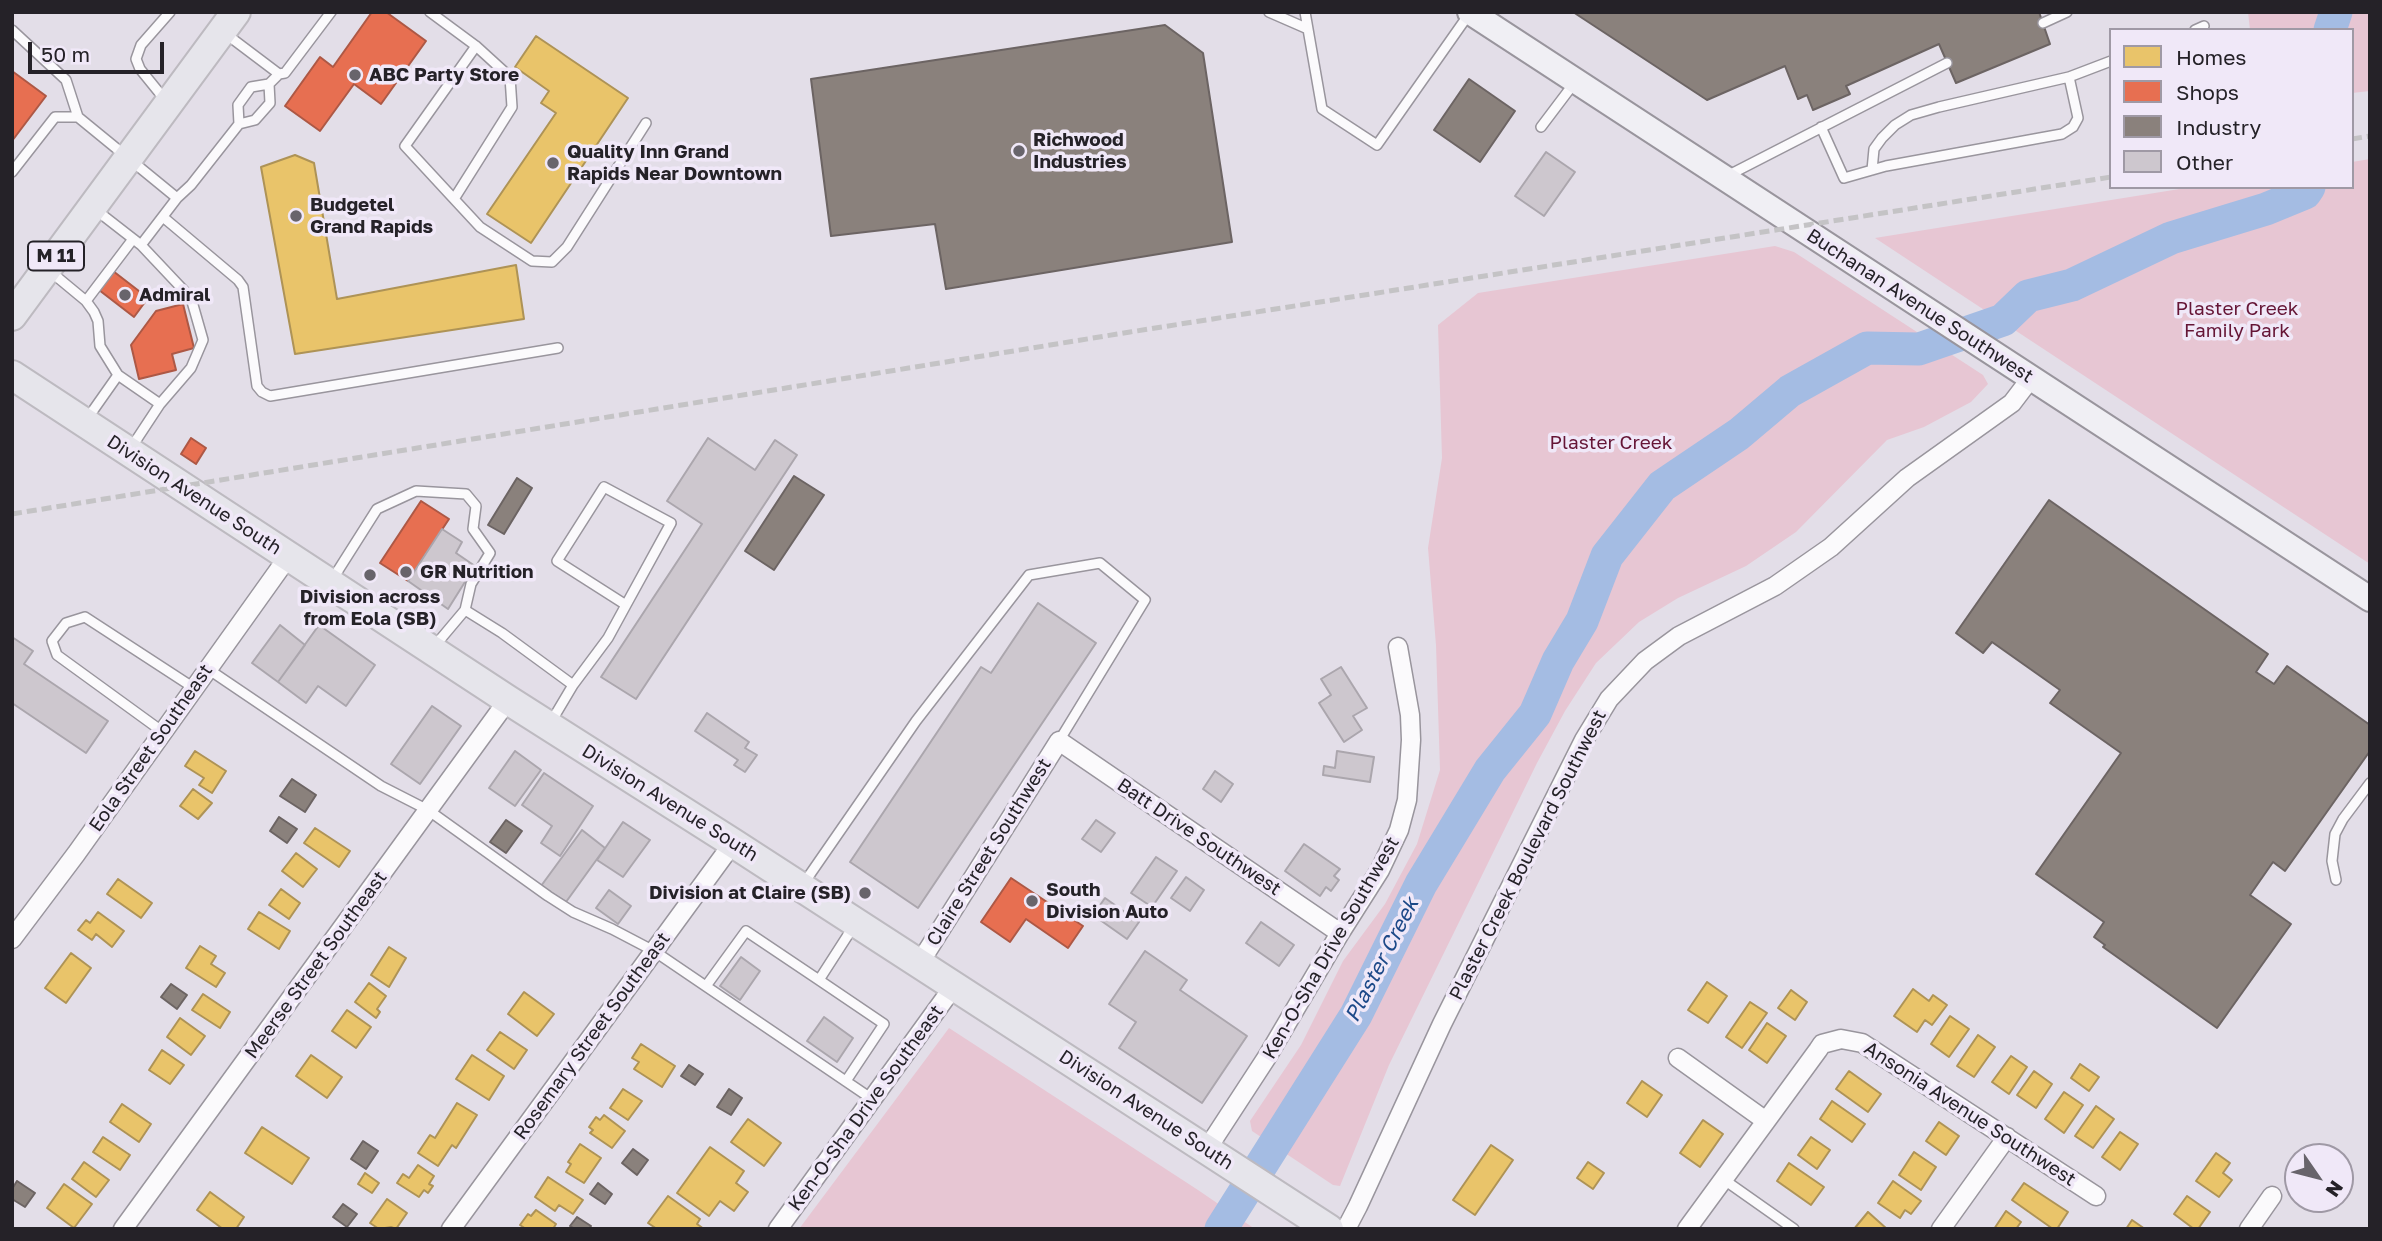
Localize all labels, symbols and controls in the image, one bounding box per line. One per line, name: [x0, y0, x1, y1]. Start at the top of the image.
scale bar: [32, 28, 168, 72]
legend: [2109, 28, 2354, 189]
text: 50 m: [41, 41, 90, 67]
text: Homes: [2176, 44, 2246, 70]
place label: ABC Party Store: [369, 64, 519, 86]
marker: ABC Party Store: [347, 67, 363, 83]
text: Shops: [2176, 79, 2239, 105]
text: Industry: [2176, 114, 2261, 140]
place label: Richwood Industries: [1033, 129, 1127, 173]
place label: Quality Inn Grand Rapids Near Downtown: [567, 141, 782, 185]
marker: Richwood Industries: [1011, 143, 1027, 159]
text: Other: [2176, 149, 2233, 175]
marker: Quality Inn Grand Rapids Near Downtown: [545, 155, 561, 171]
place label: Budgetel Grand Rapids: [310, 194, 433, 238]
marker: Budgetel Grand Rapids: [288, 208, 304, 224]
street label: Buchanan Avenue Southwest: [1802, 224, 2038, 388]
road number: M 11: [28, 242, 84, 270]
place label: Admiral: [139, 284, 210, 306]
marker: Admiral: [117, 287, 133, 303]
park label: Plaster Creek Family Park: [2175, 298, 2299, 342]
street label: Division Avenue South: [103, 430, 285, 560]
park label: Plaster Creek: [1549, 432, 1673, 454]
place label: GR Nutrition: [420, 561, 534, 583]
marker: GR Nutrition: [398, 564, 414, 580]
marker: Division across from Eola (SB): [362, 567, 378, 583]
place label: Division across from Eola (SB): [300, 586, 440, 630]
street label: Eola Street Southeast: [85, 660, 217, 836]
street label: Plaster Creek Boulevard Southwest: [1445, 706, 1611, 1004]
street label: Division Avenue South: [578, 739, 762, 867]
street label: Claire Street Southwest: [922, 754, 1056, 950]
street label: Batt Drive Southwest: [1113, 774, 1285, 900]
street label: Ken-O-Sha Drive Southwest: [1258, 833, 1404, 1063]
street label: Meerse Street Southeast: [240, 867, 392, 1063]
place label: South Division Auto: [1046, 879, 1168, 923]
place label: Division at Claire (SB): [649, 882, 851, 904]
marker: Division at Claire (SB): [857, 885, 873, 901]
marker: South Division Auto: [1024, 893, 1040, 909]
water label: Plaster Creek: [1340, 894, 1424, 1026]
street label: Rosemary Street Southeast: [509, 928, 675, 1144]
street label: Ken-O-Sha Drive Southeast: [784, 1001, 948, 1215]
street label: Ansonia Avenue Southwest: [1860, 1037, 2080, 1191]
street label: Division Avenue South: [1055, 1045, 1237, 1175]
north arrow: [2284, 1143, 2354, 1213]
text: N: [2321, 1177, 2349, 1202]

